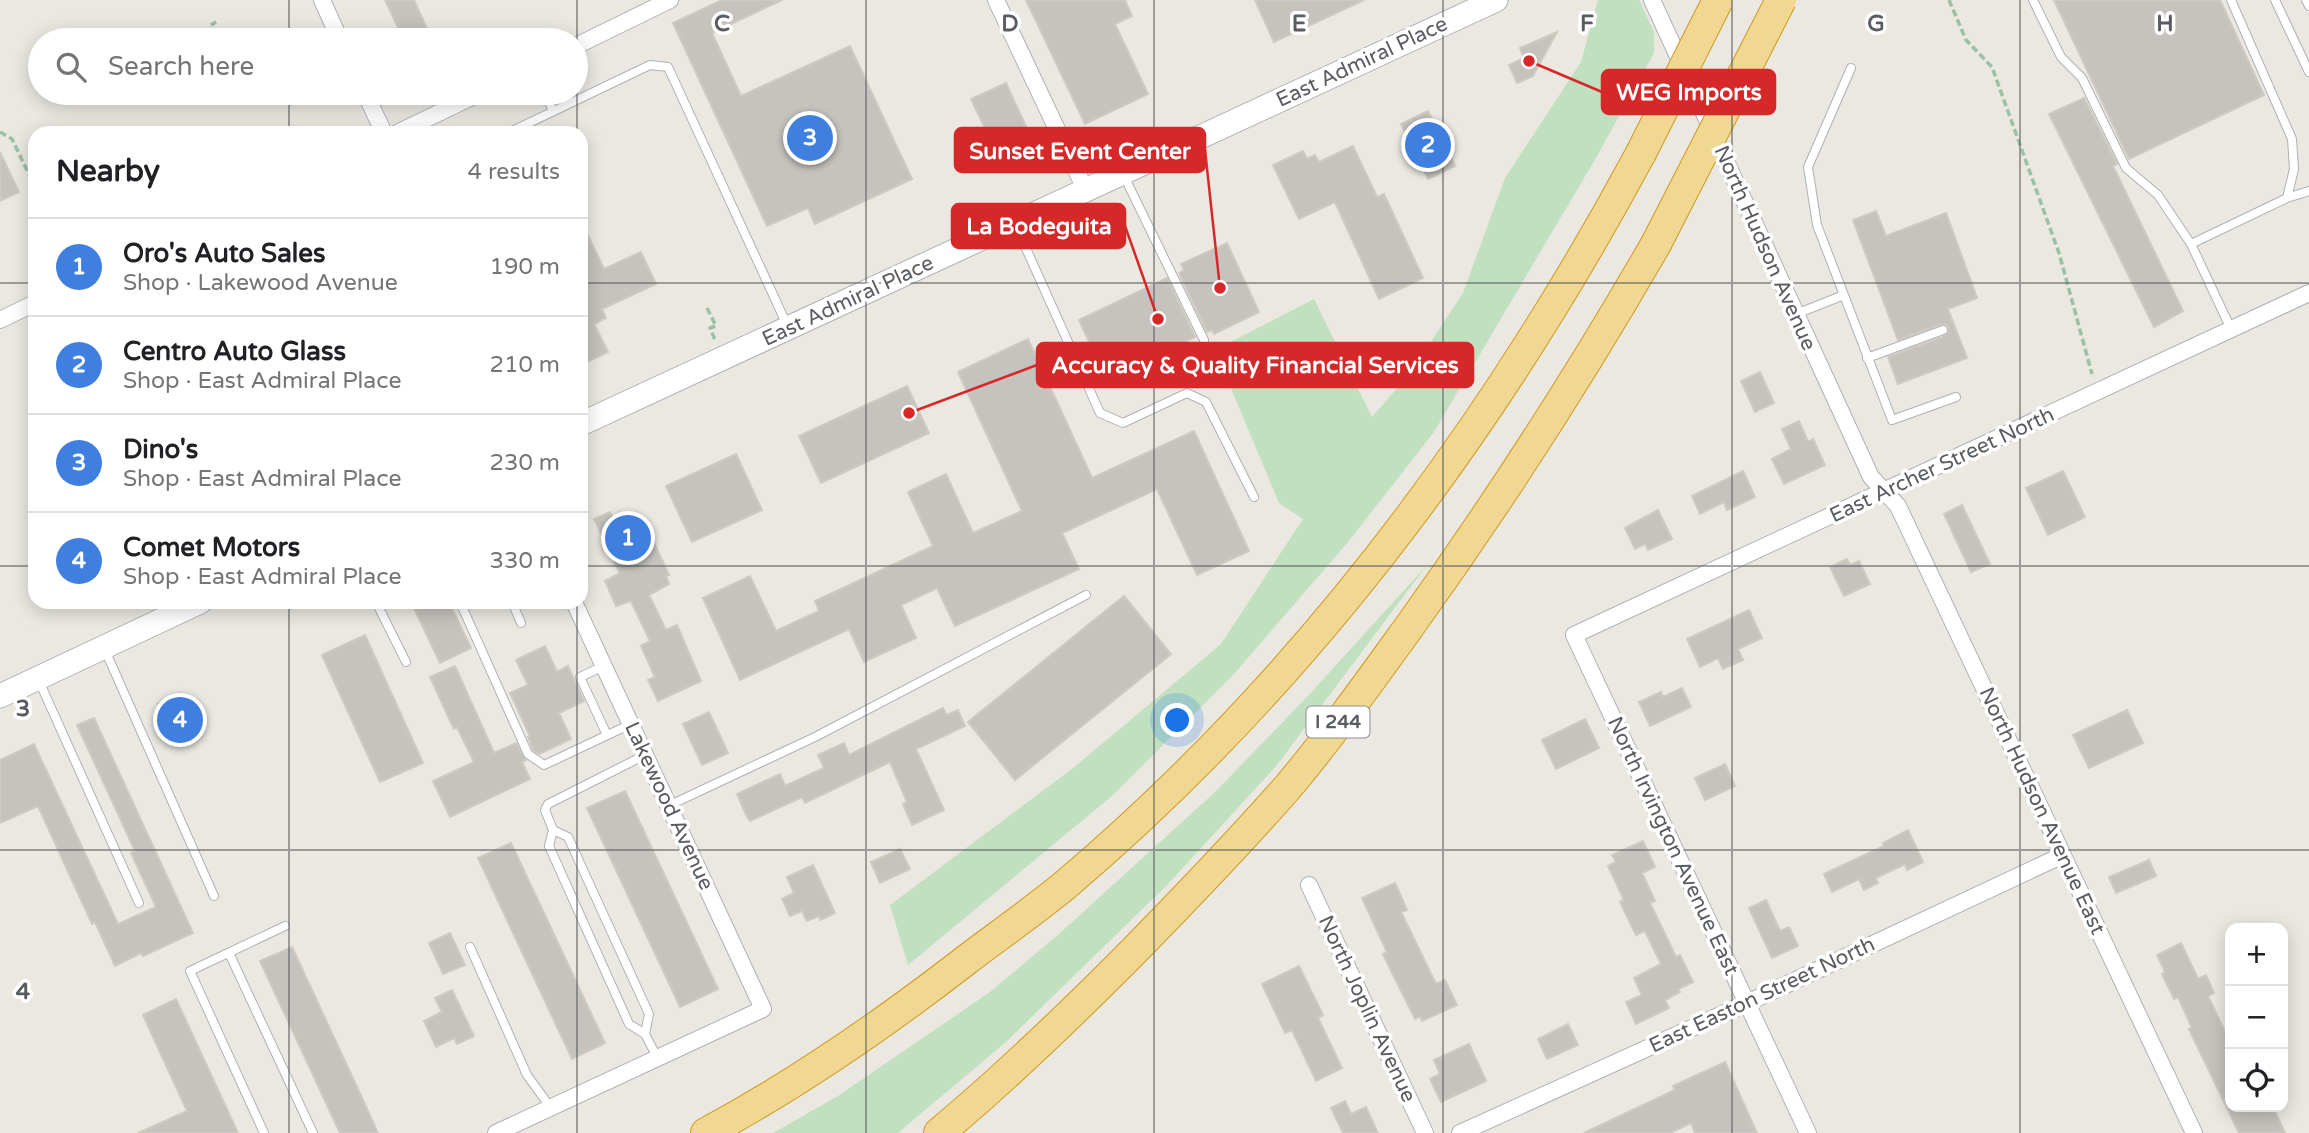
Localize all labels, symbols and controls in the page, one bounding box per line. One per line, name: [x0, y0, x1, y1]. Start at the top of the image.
text: C: [714, 10, 730, 38]
text: D: [1001, 10, 1019, 38]
text: F: [1580, 10, 1594, 38]
text: G: [1867, 10, 1885, 38]
text: H: [2156, 10, 2174, 38]
street label: East Admiral Place: [1272, 11, 1452, 113]
search box: [28, 28, 588, 105]
icon: search: [52, 48, 90, 86]
text: Search here: [108, 51, 254, 82]
callout: WEG Imports: [1602, 70, 1775, 114]
text: WEG Imports: [1616, 79, 1762, 107]
pin: 3: [787, 112, 833, 164]
pin: 2: [1405, 119, 1451, 171]
callout: Sunset Event Center: [955, 128, 1205, 172]
text: Sunset Event Center: [969, 138, 1192, 166]
street label: North Hudson Avenue: [1709, 142, 1822, 354]
text: Nearby: [56, 153, 160, 190]
text: 4 results: [467, 158, 560, 186]
callout: La Bodeguita: [952, 204, 1125, 248]
text: La Bodeguita: [966, 213, 1112, 241]
text: Oro's Auto Sales: [123, 238, 325, 269]
street label: East Admiral Place: [758, 250, 938, 352]
text: 1: [72, 253, 86, 281]
text: 190 m: [490, 253, 560, 281]
text: Shop · Lakewood Avenue: [123, 269, 398, 297]
text: Centro Auto Glass: [123, 336, 346, 367]
callout: Accuracy & Quality Financial Services: [1037, 343, 1473, 387]
text: 2: [72, 351, 86, 379]
text: 210 m: [490, 351, 560, 379]
text: Accuracy & Quality Financial Services: [1051, 352, 1459, 380]
text: Shop · East Admiral Place: [123, 367, 401, 395]
street label: East Archer Street North: [1826, 402, 2058, 528]
text: Dino's: [123, 434, 198, 465]
text: 3: [72, 449, 86, 477]
text: 230 m: [490, 449, 560, 477]
text: Shop · East Admiral Place: [123, 465, 401, 493]
pin: 1: [605, 512, 651, 564]
text: Comet Motors: [123, 532, 300, 563]
text: 4: [72, 547, 86, 575]
text: 330 m: [490, 547, 560, 575]
text: Shop · East Admiral Place: [123, 563, 401, 591]
street label: North Hudson Avenue East: [1974, 683, 2110, 939]
pin: 4: [157, 694, 203, 746]
text: 3: [16, 695, 30, 723]
your location: [1160, 703, 1194, 737]
road number: I 244: [1306, 706, 1370, 737]
street label: North Irvington Avenue East: [1602, 713, 1744, 979]
street label: Lakewood Avenue: [619, 718, 719, 894]
street label: North Joplin Avenue: [1313, 912, 1421, 1107]
map controls: [2225, 923, 2288, 1112]
button: +: [2225, 923, 2288, 986]
street label: East Easton Street North: [1645, 932, 1879, 1058]
text: 4: [16, 978, 31, 1006]
button: −: [2225, 986, 2288, 1049]
button: locate: [2225, 1049, 2288, 1112]

